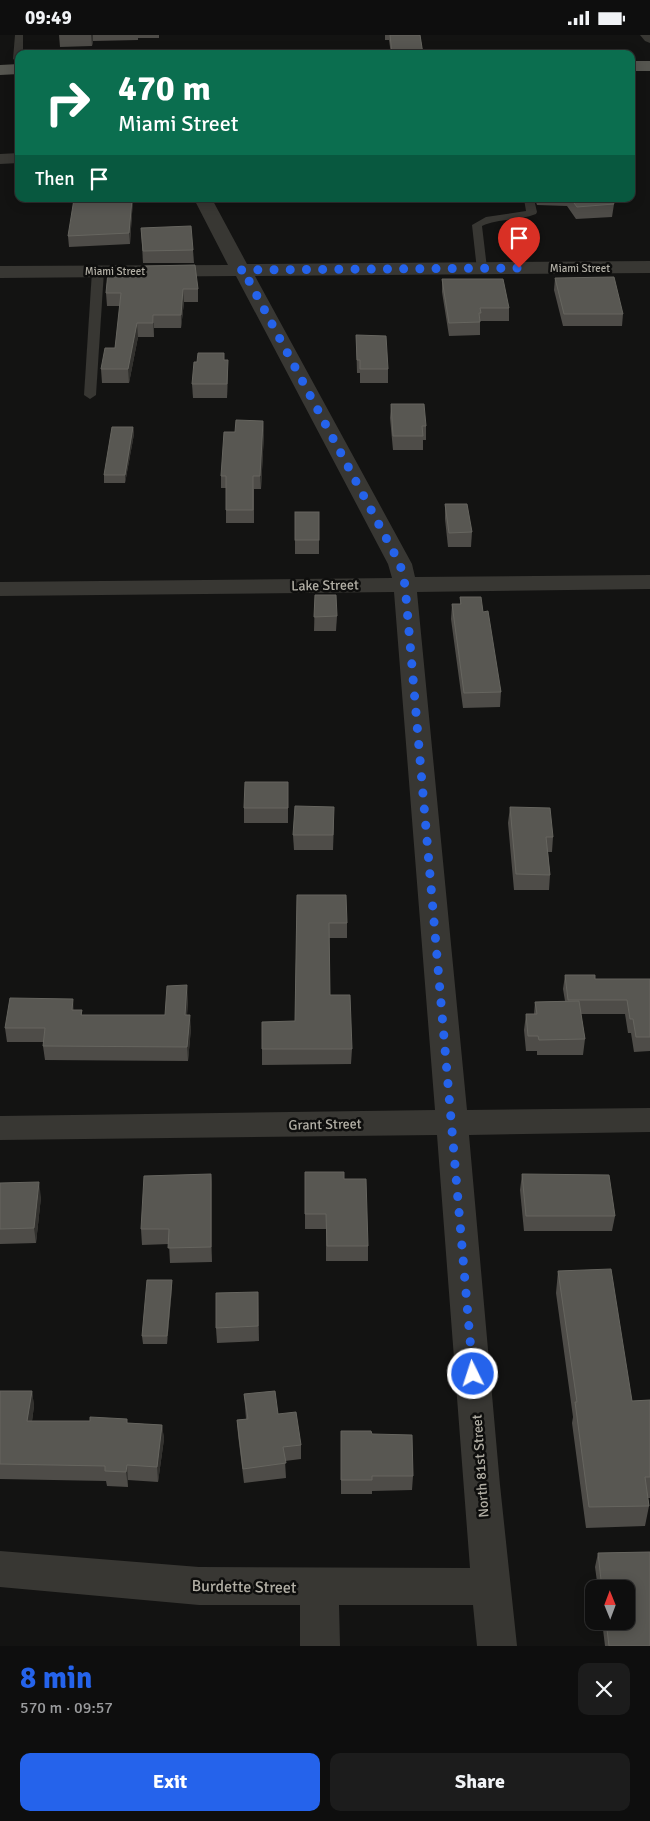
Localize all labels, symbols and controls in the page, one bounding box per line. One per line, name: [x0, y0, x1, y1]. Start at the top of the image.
text: 09:49: [25, 6, 72, 30]
text: 470 m: [118, 67, 211, 110]
icon: right: [35, 70, 100, 135]
text: Miami Street: [118, 110, 239, 137]
icon: arrive: [85, 165, 113, 193]
text: Then: [35, 167, 75, 191]
pin: [498, 217, 540, 268]
icon: arrive: [505, 224, 533, 252]
street label: Miami Street: [550, 262, 610, 275]
street label: Miami Street: [85, 265, 145, 278]
street label: Lake Street: [291, 576, 359, 595]
street label: Grant Street: [288, 1115, 362, 1134]
position arrow: [446, 1347, 498, 1399]
street label: North 81st Street: [468, 1414, 493, 1518]
street label: Burdette Street: [191, 1576, 297, 1598]
north arrow: [585, 1580, 635, 1630]
map controls: [585, 1580, 635, 1630]
text: 8 min: [20, 1660, 92, 1697]
button: close: [578, 1663, 630, 1715]
text: 570 m · 09:57: [20, 1698, 113, 1718]
button: Exit: [20, 1753, 320, 1811]
button: Share: [330, 1753, 630, 1811]

